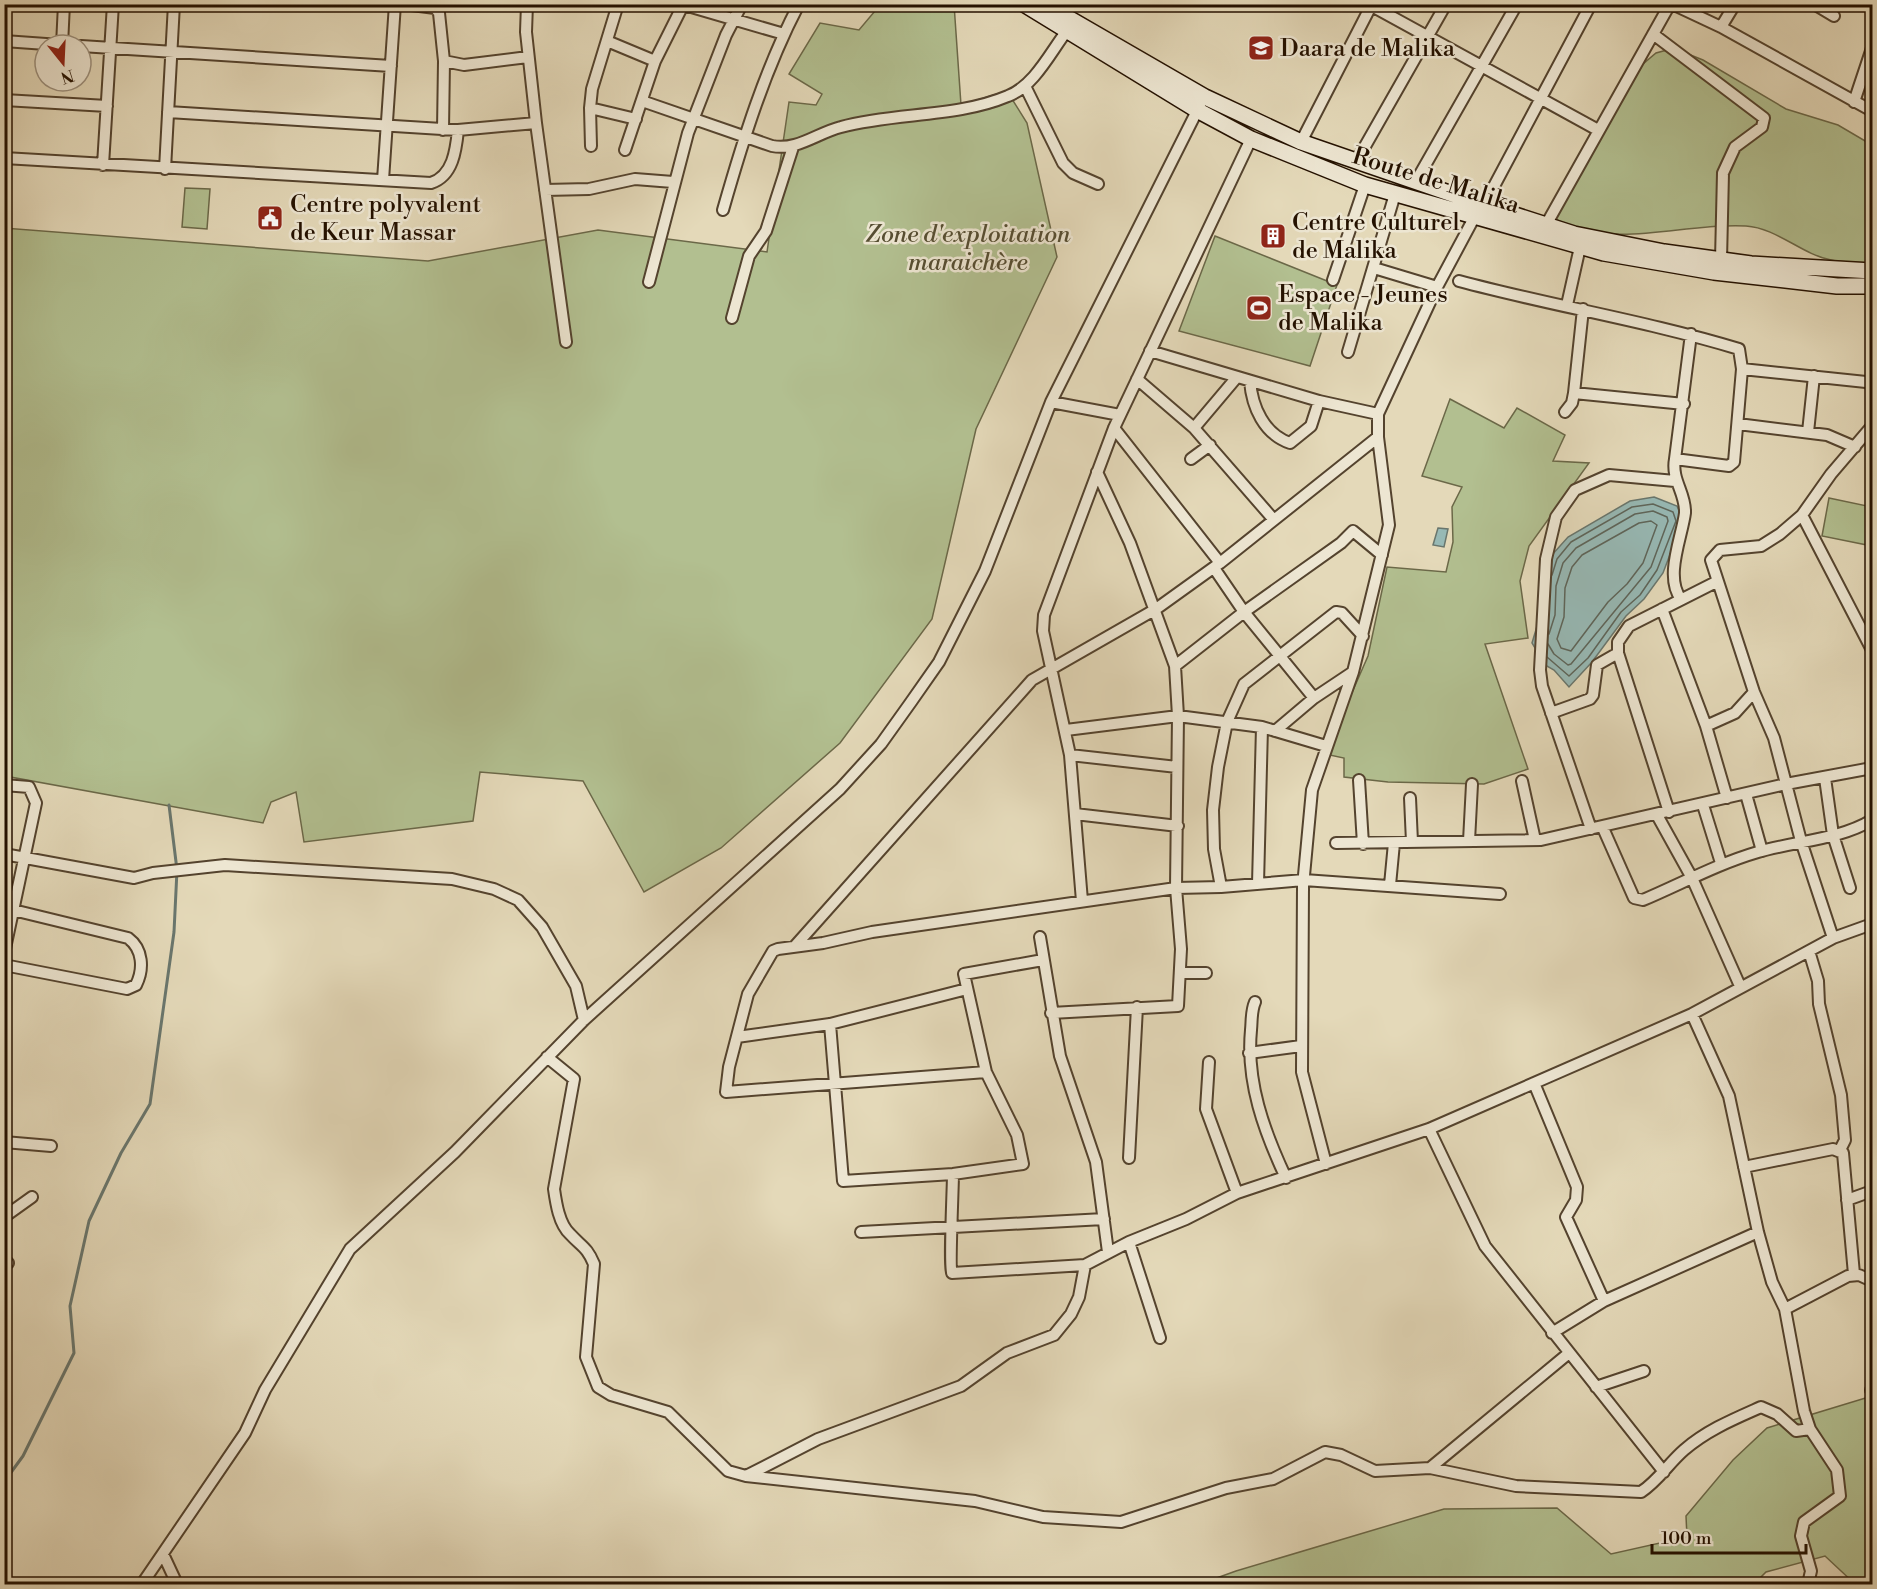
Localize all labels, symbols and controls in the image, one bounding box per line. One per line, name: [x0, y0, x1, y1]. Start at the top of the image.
north arrow: [33, 33, 93, 93]
school or university icon: Daara de Malika: [1246, 33, 1276, 63]
place label: Daara de Malika: [1280, 34, 1456, 64]
text: N: [58, 65, 76, 88]
street label: Route de Malika: [1348, 141, 1524, 221]
place label: Centre polyvalent de Keur Massar: [290, 190, 481, 248]
public building icon: Centre polyvalent de Keur Massar: [255, 203, 285, 233]
place label: Centre Culturel de Malika: [1292, 208, 1460, 266]
park label: Zone d'exploitation maraichère: [866, 220, 1071, 278]
building icon: Centre Culturel de Malika: [1258, 221, 1288, 251]
place label: Espace - Jeunes de Malika: [1278, 280, 1448, 338]
sports icon: Espace - Jeunes de Malika: [1244, 293, 1274, 323]
scale bar: [1652, 1517, 1806, 1555]
text: 100 m: [1661, 1527, 1712, 1550]

